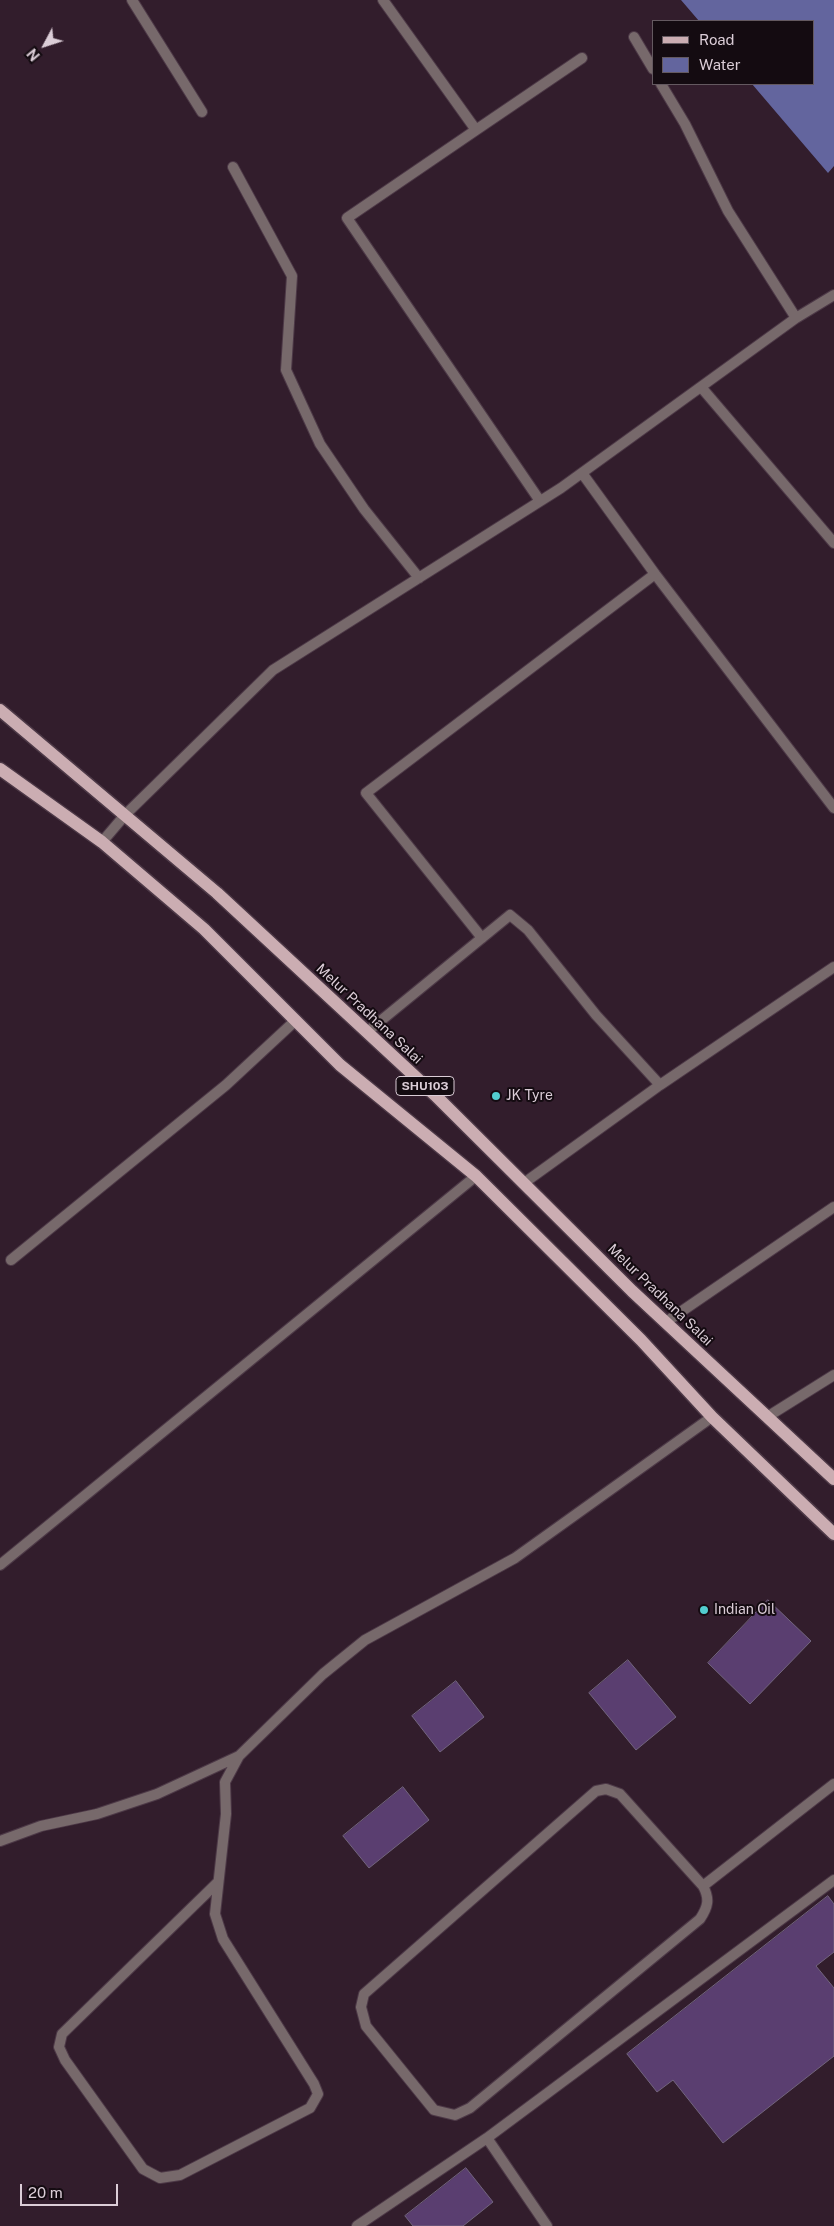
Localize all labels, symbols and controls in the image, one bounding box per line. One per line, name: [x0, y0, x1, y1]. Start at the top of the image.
north arrow: [20, 20, 70, 70]
legend: [652, 20, 814, 85]
text: Road: [699, 31, 735, 48]
text: N: [24, 45, 43, 64]
text: Water: [699, 56, 741, 73]
street label: Melur Pradhana Salai: [312, 960, 426, 1068]
road number: SHU103: [396, 1076, 454, 1096]
place label: JK Tyre: [506, 1088, 553, 1104]
marker: JK Tyre: [490, 1090, 502, 1102]
street label: Melur Pradhana Salai: [604, 1241, 716, 1349]
place label: Indian Oil: [714, 1602, 775, 1618]
marker: Indian Oil: [698, 1604, 710, 1616]
scale bar: [22, 2174, 120, 2206]
text: 20 m: [28, 2184, 63, 2201]

